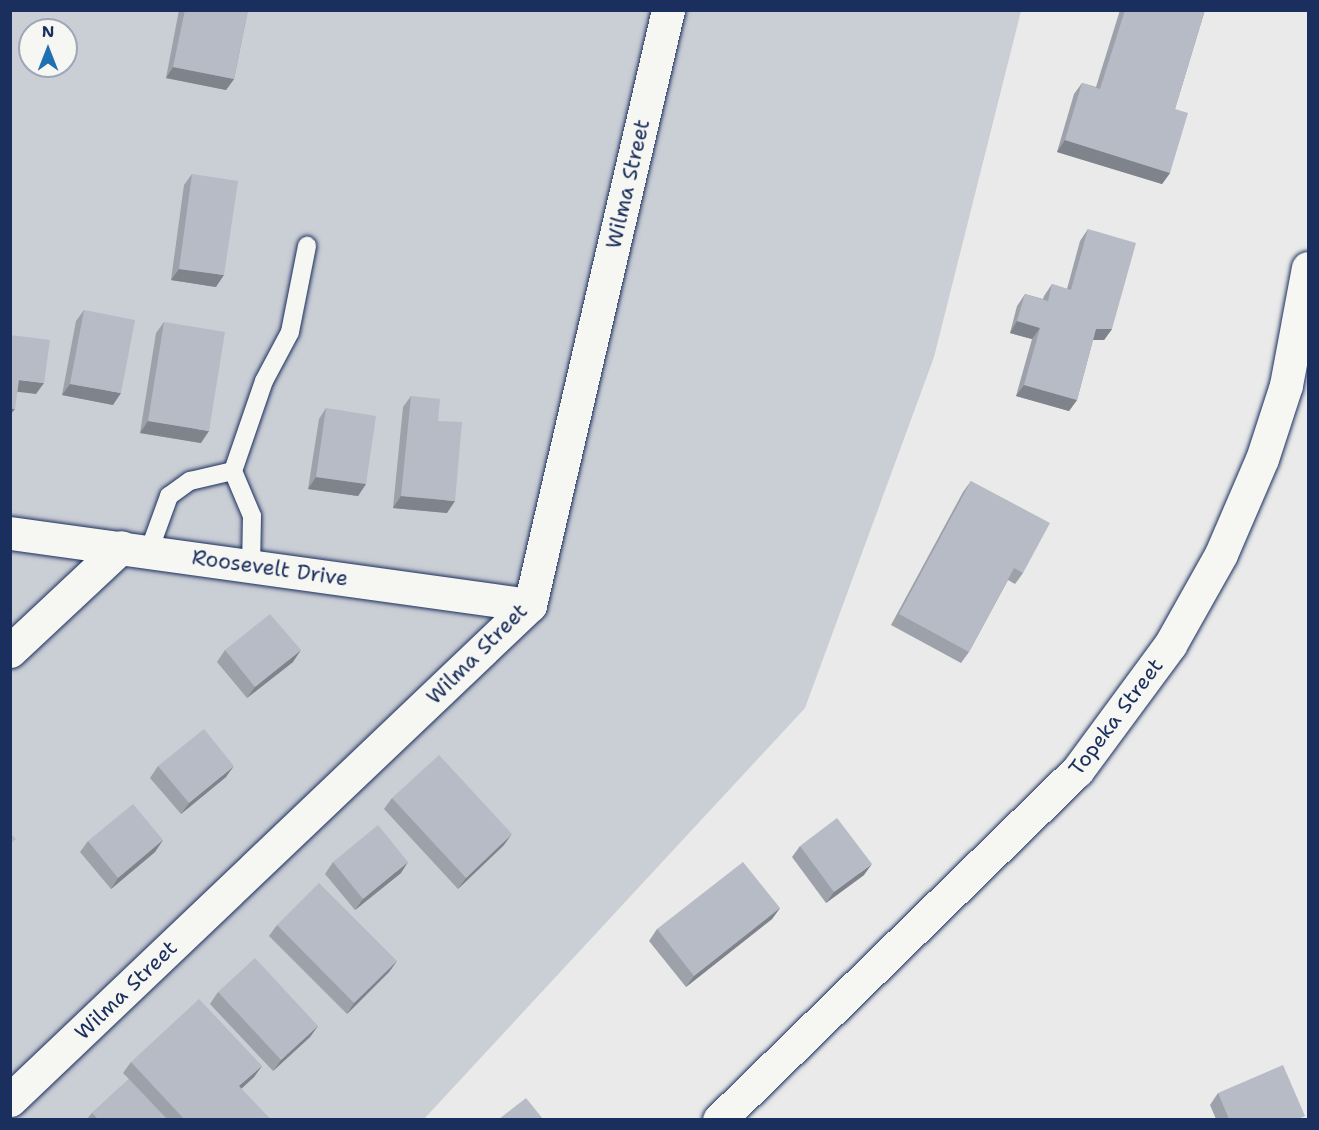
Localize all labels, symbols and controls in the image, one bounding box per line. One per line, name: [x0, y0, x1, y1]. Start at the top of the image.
north arrow: [18, 18, 78, 78]
text: N: [42, 21, 54, 42]
street label: Wilma Street: [601, 117, 655, 251]
street label: Roosevelt Drive: [190, 545, 350, 591]
street label: Wilma Street: [421, 598, 533, 710]
street label: Topeka Street: [1064, 653, 1168, 781]
street label: Wilma Street: [70, 935, 182, 1045]

